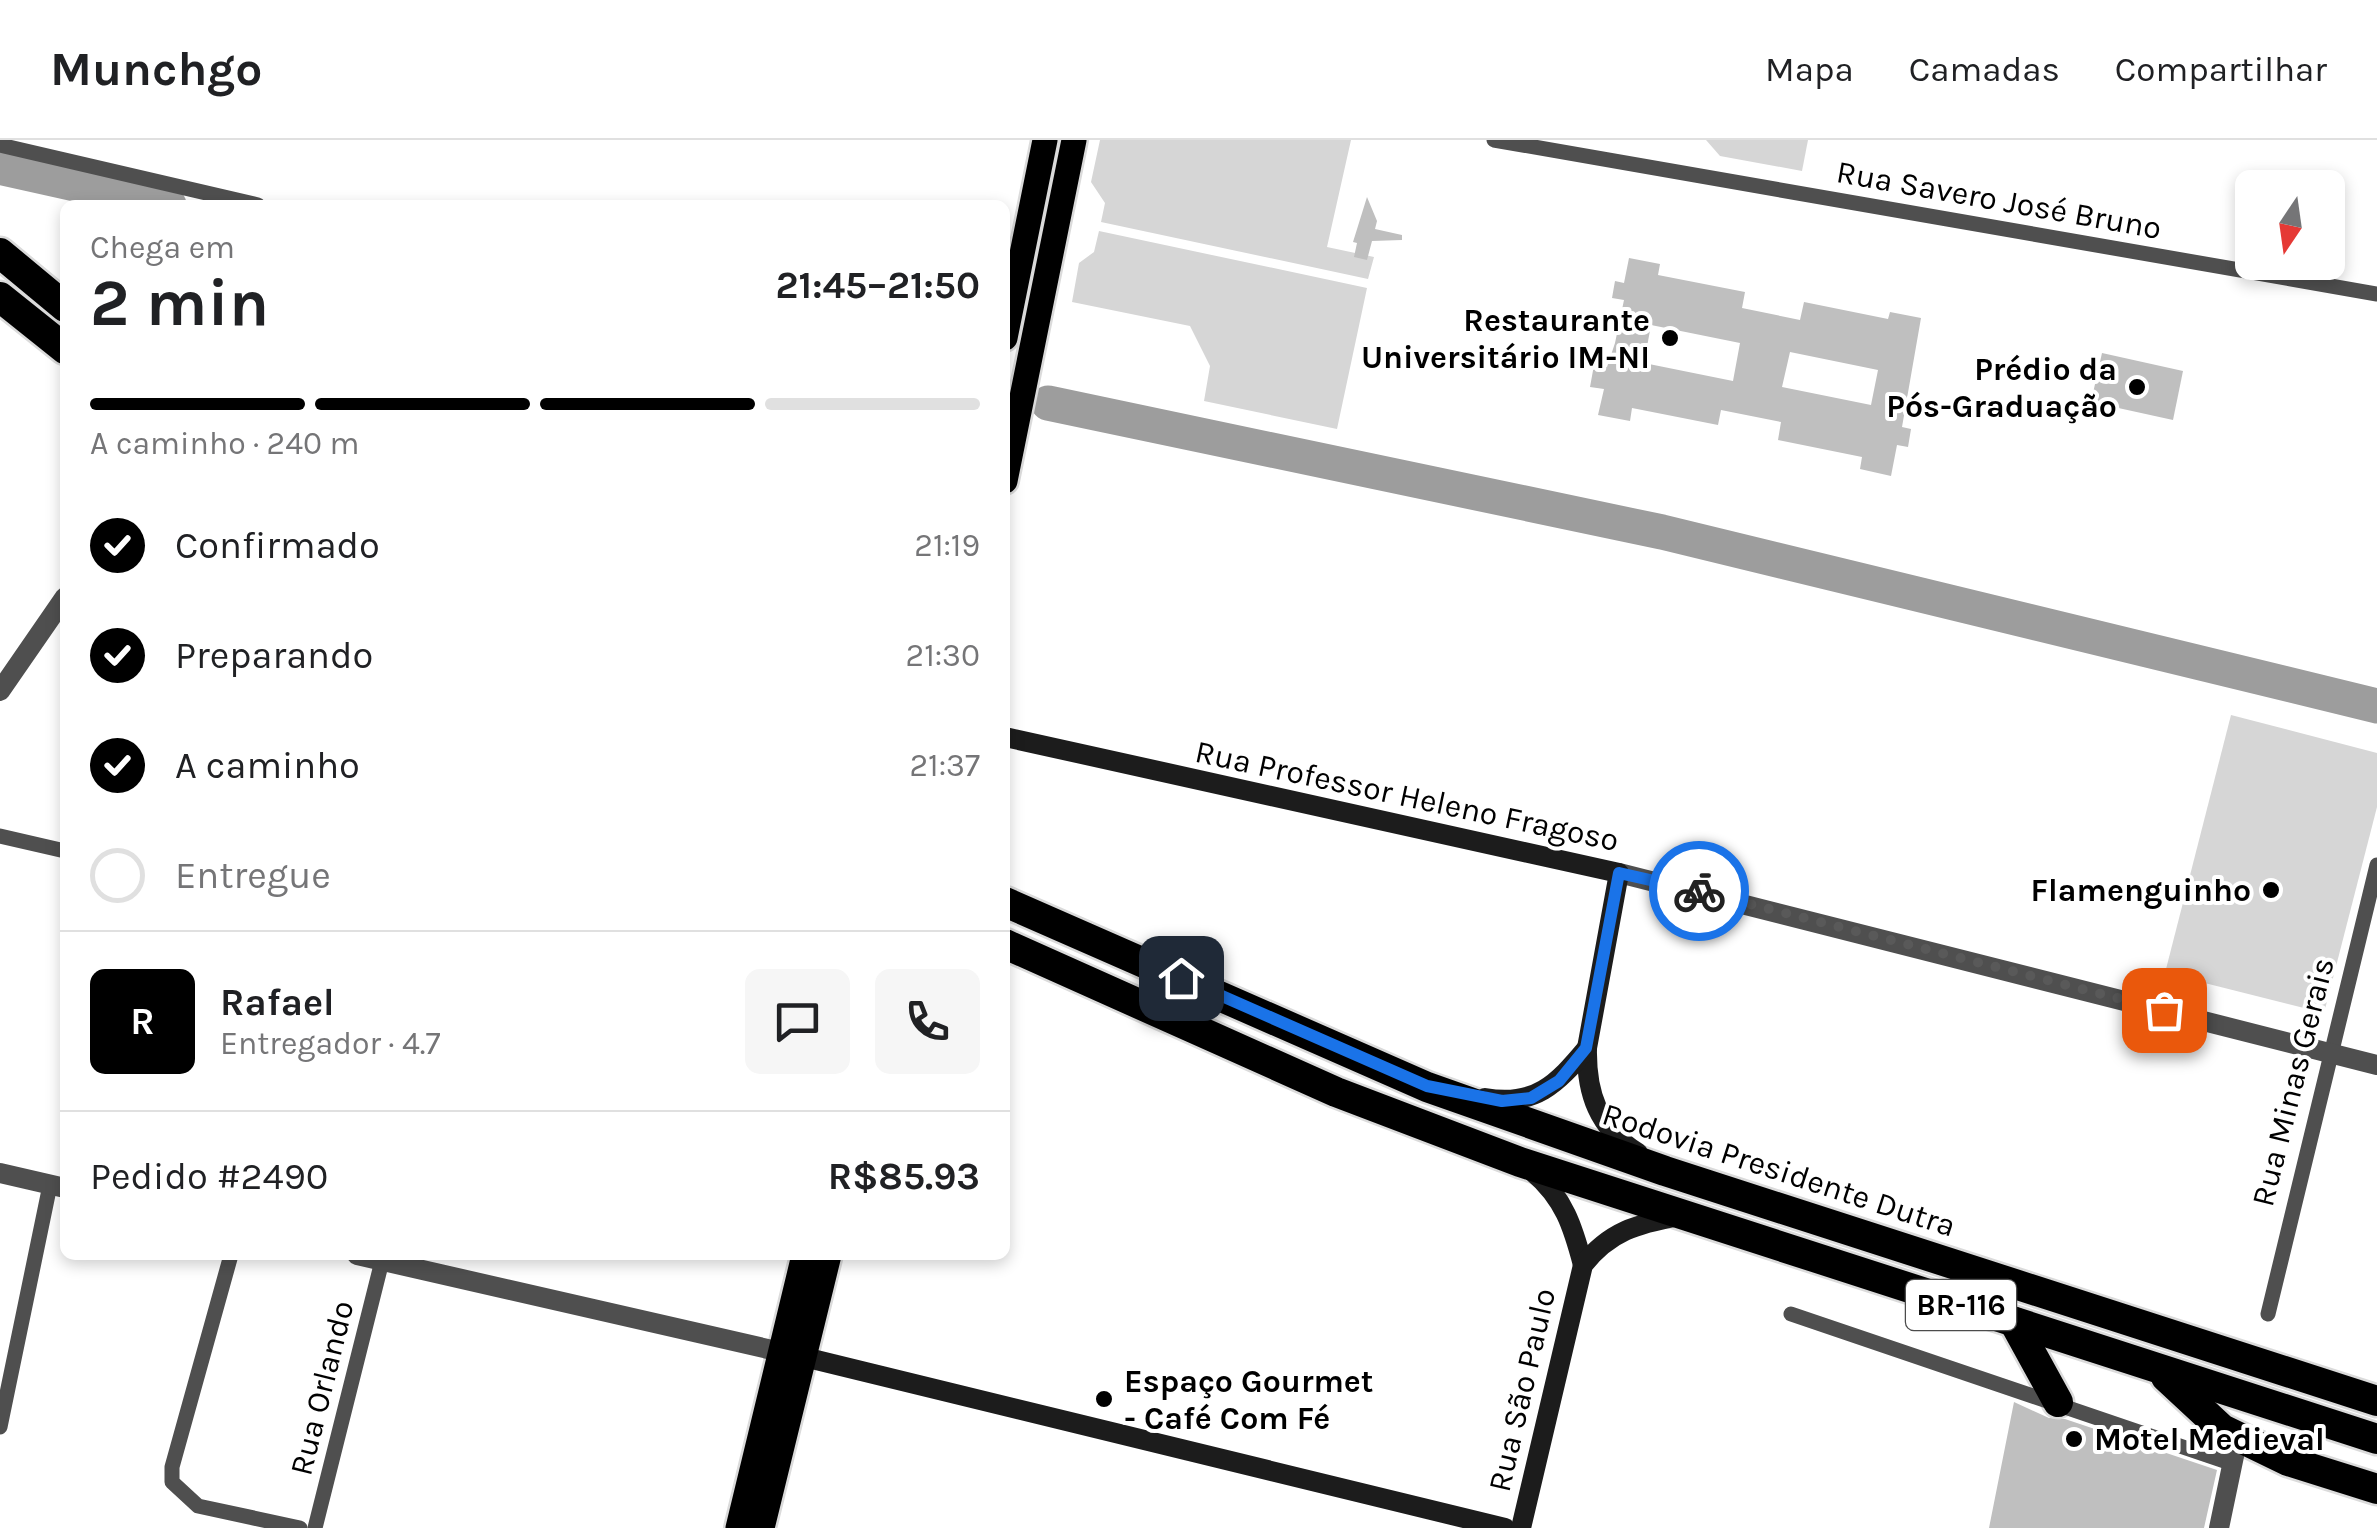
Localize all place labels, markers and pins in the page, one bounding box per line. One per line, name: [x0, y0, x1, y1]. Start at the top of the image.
place label: Restaurante Universitário IM-NI: [1361, 302, 1650, 376]
marker: Restaurante Universitário IM-NI: [1659, 327, 1681, 349]
place label: Prédio da Pós-Graduação: [1886, 351, 2117, 425]
marker: Prédio da Pós-Graduação: [2126, 376, 2148, 398]
place label: Flamenguinho: [2031, 872, 2251, 909]
marker: Flamenguinho: [2260, 879, 2282, 901]
pin: [1139, 936, 1224, 1021]
pin: [2122, 968, 2207, 1053]
place label: Espaço Gourmet - Café Com Fé: [1124, 1363, 1373, 1437]
marker: Espaço Gourmet - Café Com Fé: [1093, 1388, 1115, 1410]
place label: Motel Medieval: [2094, 1421, 2325, 1458]
marker: Motel Medieval: [2063, 1428, 2085, 1450]

